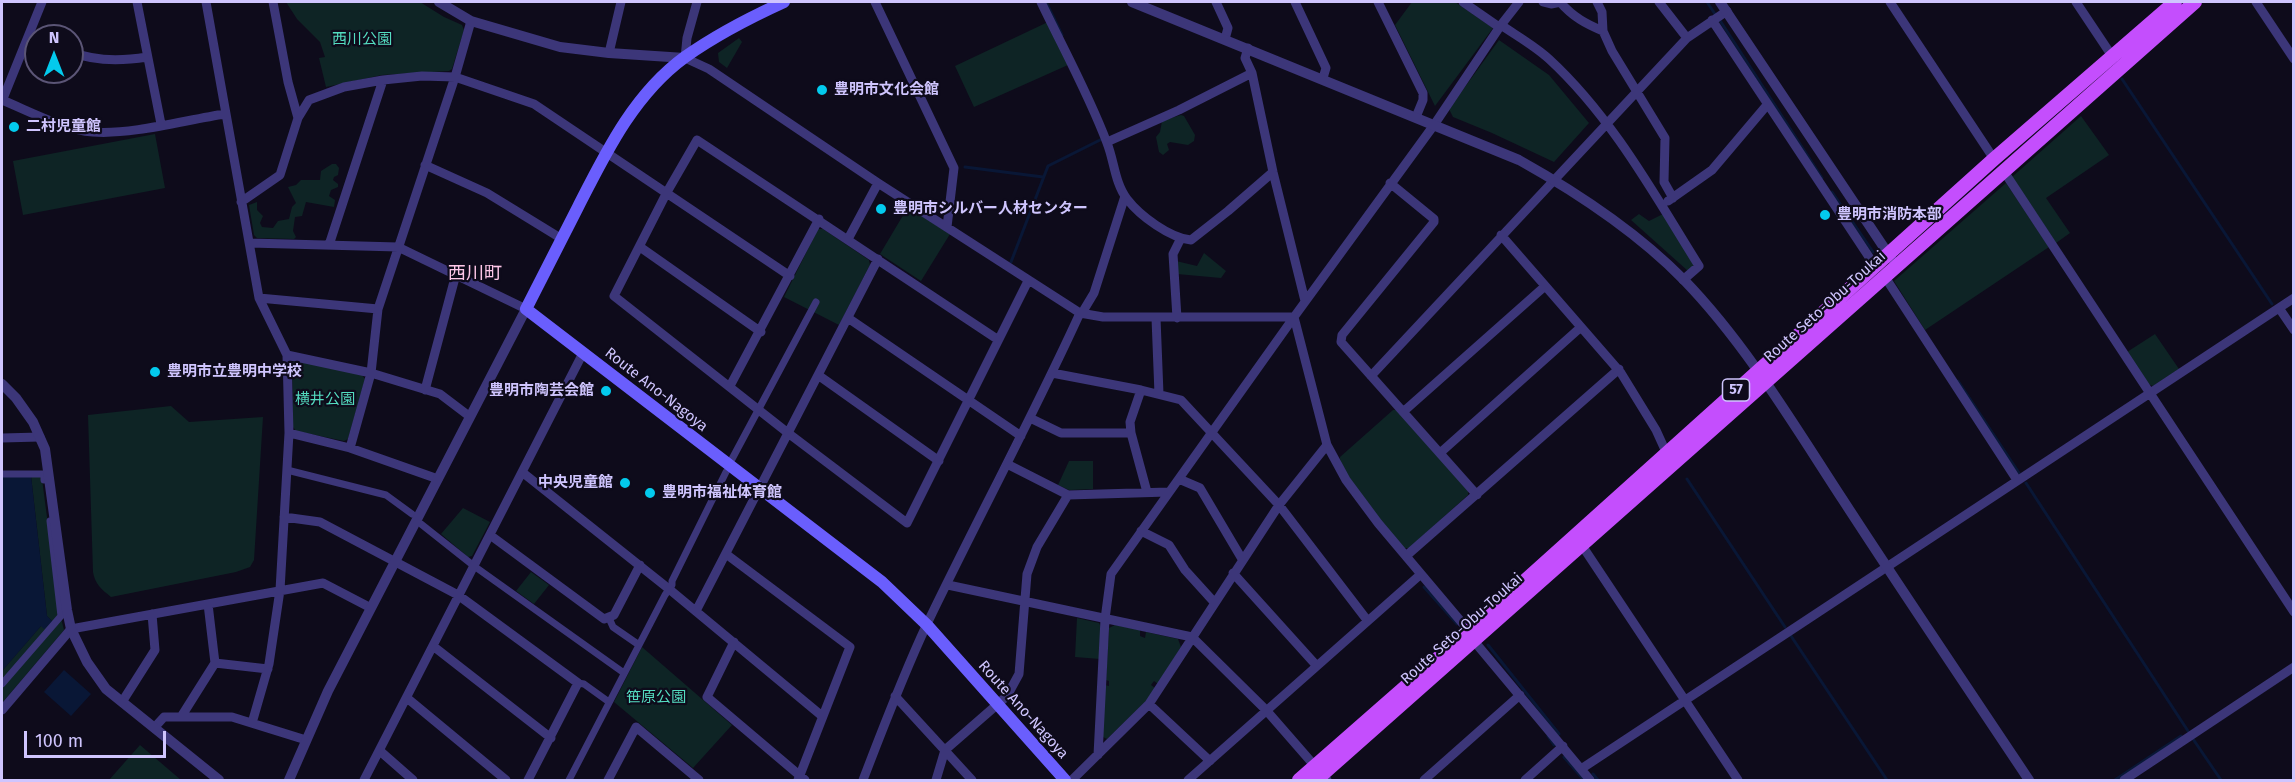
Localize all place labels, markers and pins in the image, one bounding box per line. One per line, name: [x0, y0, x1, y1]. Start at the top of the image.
place label: 豊明市文化会館: [834, 81, 939, 99]
marker: 豊明市文化会館: [815, 83, 829, 97]
place label: 二村児童館: [26, 118, 101, 136]
marker: 二村児童館: [7, 120, 21, 134]
place label: 豊明市シルバー人材センター: [893, 200, 1088, 218]
marker: 豊明市シルバー人材センター: [874, 202, 888, 216]
place label: 豊明市消防本部: [1837, 206, 1942, 224]
marker: 豊明市消防本部: [1818, 208, 1832, 222]
place label: 豊明市立豊明中学校: [167, 363, 302, 381]
marker: 豊明市立豊明中学校: [148, 365, 162, 379]
place label: 豊明市陶芸会館: [489, 382, 594, 400]
marker: 豊明市陶芸会館: [599, 384, 613, 398]
place label: 中央児童館: [538, 474, 613, 492]
marker: 中央児童館: [618, 476, 632, 490]
place label: 豊明市福祉体育館: [662, 484, 782, 502]
marker: 豊明市福祉体育館: [643, 486, 657, 500]

